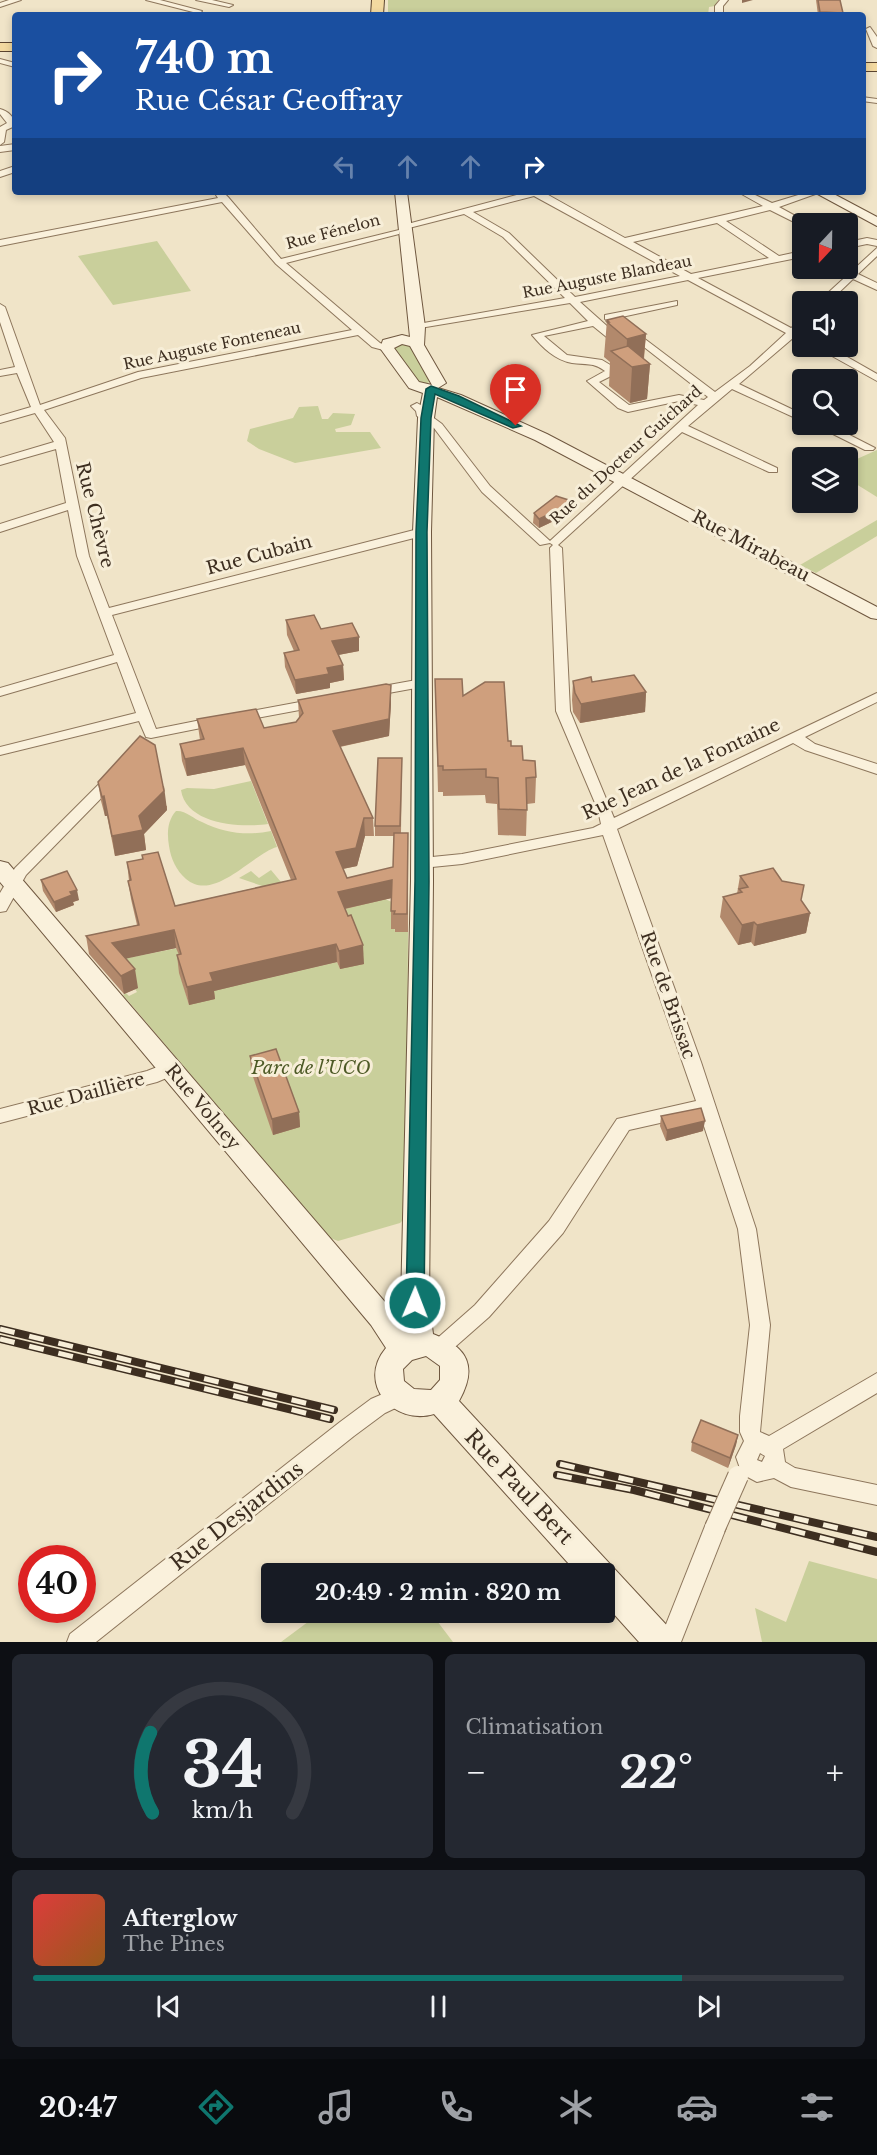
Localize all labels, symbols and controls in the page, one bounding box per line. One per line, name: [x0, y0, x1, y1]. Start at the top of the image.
text: 740 m: [135, 32, 273, 84]
icon: right: [36, 36, 114, 114]
text: Rue César Geoffray: [135, 84, 403, 117]
icon: left: [328, 150, 361, 183]
icon: ahead: [391, 150, 424, 183]
icon: ahead: [454, 150, 487, 183]
icon: right: [517, 150, 550, 183]
street label: Rue Fénelon: [284, 210, 382, 253]
north arrow: [792, 213, 858, 279]
map controls: [792, 213, 858, 513]
street label: Rue Auguste Blandeau: [521, 251, 693, 302]
button: sound: [792, 291, 858, 357]
street label: Rue Auguste Fonteneau: [121, 317, 302, 374]
pin: [490, 364, 541, 426]
button: search: [792, 369, 858, 435]
icon: arrive: [499, 373, 532, 406]
street label: Rue du Docteur Guichard: [546, 381, 706, 528]
button: layers: [792, 447, 858, 513]
street label: Rue Chèvre: [71, 460, 119, 570]
street label: Rue Mirabeau: [688, 506, 814, 586]
street label: Rue Cubain: [204, 530, 314, 580]
street label: Rue Jean de la Fontaine: [579, 713, 783, 825]
street label: Rue de Brissac: [636, 928, 700, 1062]
park label: Parc de l’UCO: [251, 1057, 371, 1079]
street label: Rue Volney: [161, 1060, 246, 1155]
street label: Rue Daillière: [25, 1068, 147, 1120]
position arrow: [383, 1271, 447, 1335]
street label: Rue Paul Bert: [459, 1424, 579, 1550]
street label: Rue Desjardins: [165, 1456, 309, 1576]
speed limit sign: 40: [18, 1545, 96, 1623]
text: 20:49 · 2 min · 820 m: [315, 1579, 561, 1606]
text: Climatisation: [466, 1715, 603, 1739]
text: 34: [182, 1726, 263, 1804]
text: 22°: [619, 1744, 693, 1800]
text: −: [466, 1752, 486, 1793]
text: +: [826, 1752, 844, 1793]
text: km/h: [192, 1797, 253, 1824]
text: Afterglow: [123, 1905, 238, 1932]
text: The Pines: [123, 1932, 225, 1956]
icon: previous: [152, 1990, 185, 2023]
icon: pause: [422, 1990, 455, 2023]
icon: next: [692, 1990, 725, 2023]
icon: directions: [195, 2086, 237, 2128]
icon: music: [315, 2086, 357, 2128]
icon: phone: [435, 2086, 477, 2128]
icon: climate: [555, 2086, 597, 2128]
icon: car: [676, 2086, 718, 2128]
icon: filters: [796, 2086, 838, 2128]
text: 20:47: [39, 2091, 117, 2124]

